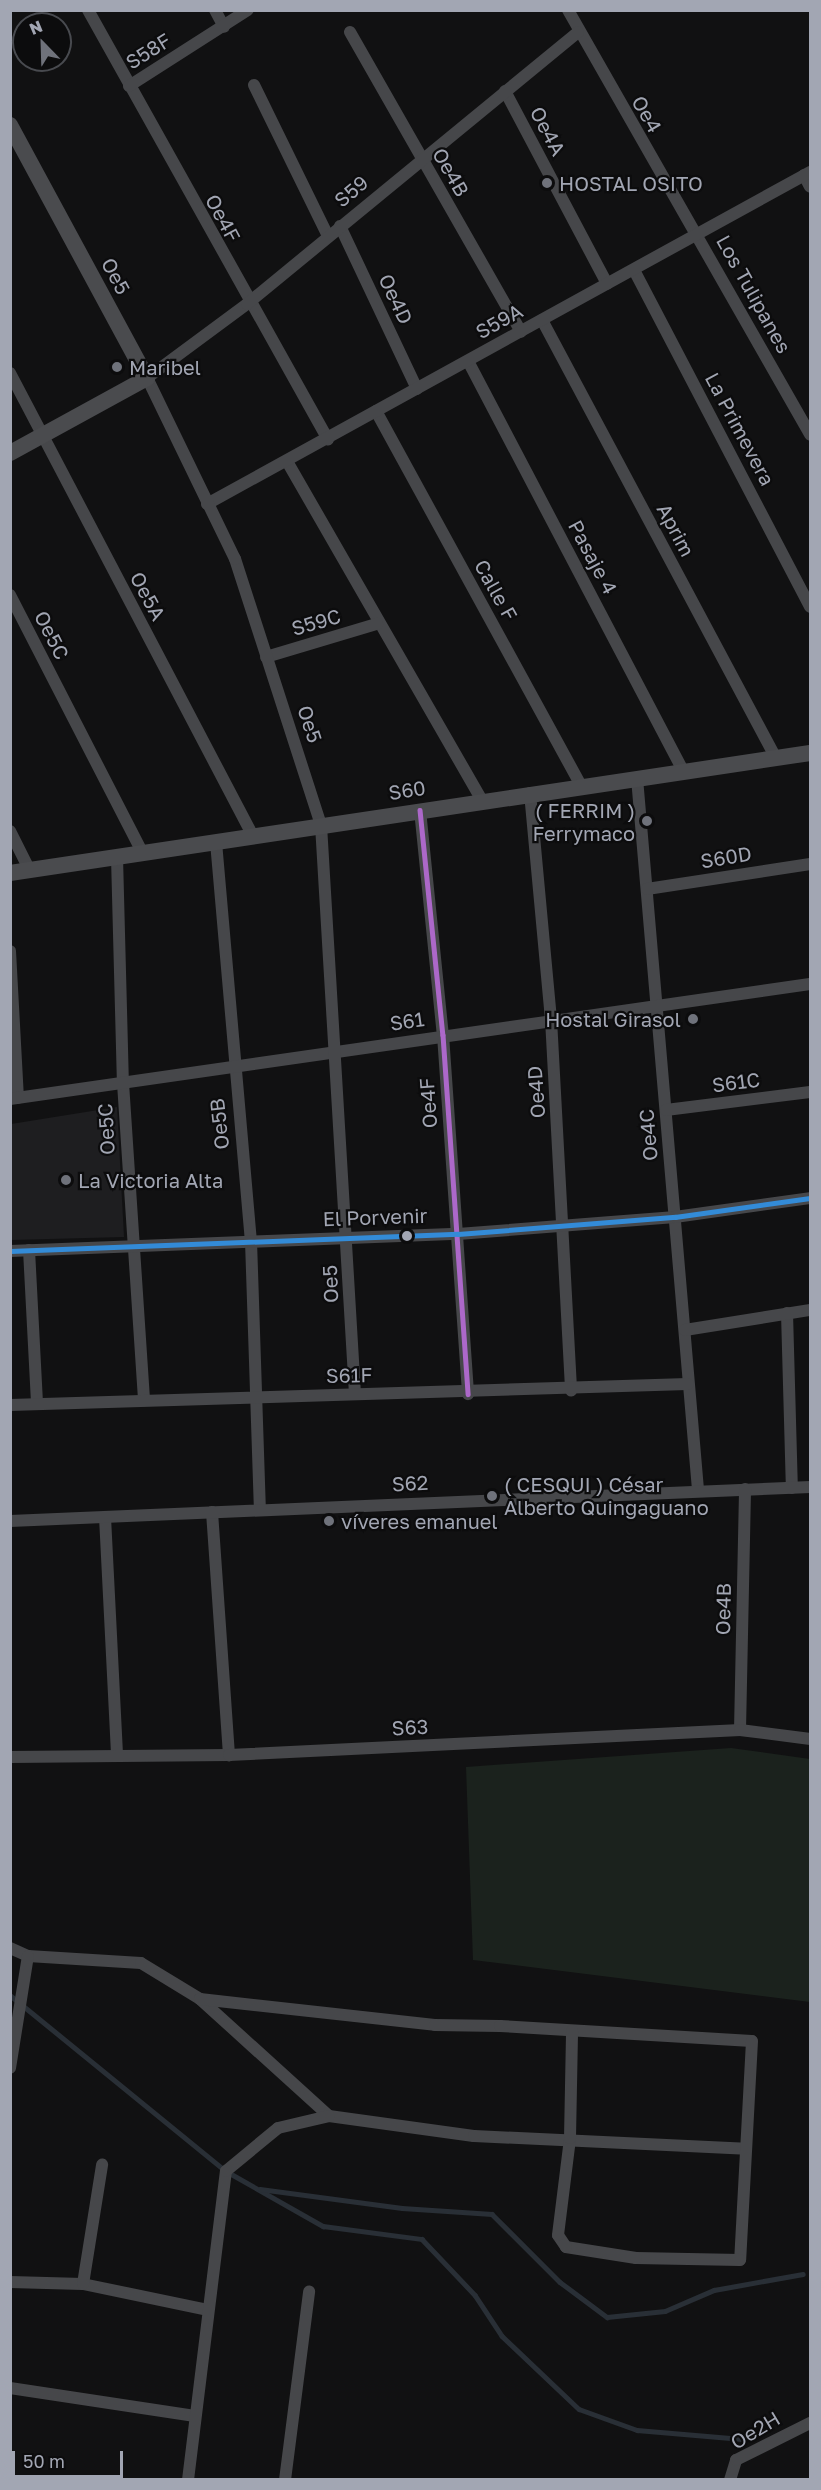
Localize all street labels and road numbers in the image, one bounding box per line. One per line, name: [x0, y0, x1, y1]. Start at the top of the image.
street label: S58F: [121, 28, 175, 74]
street label: Oe4: [627, 91, 667, 137]
street label: Oe4A: [525, 102, 571, 160]
street label: Oe4B: [428, 143, 474, 201]
street label: S59: [329, 170, 373, 212]
street label: Oe4F: [201, 190, 245, 246]
street label: Los Tulipanes: [712, 231, 796, 357]
street label: Oe5: [96, 254, 136, 298]
street label: Oe4D: [374, 270, 418, 328]
street label: S59A: [471, 298, 527, 344]
street label: La Primevera: [700, 368, 780, 490]
street label: Aprim: [652, 499, 700, 561]
street label: Pasaje 4: [564, 516, 622, 598]
street label: Calle F: [470, 555, 522, 625]
street label: Oe5A: [125, 568, 171, 624]
street label: S59C: [289, 604, 343, 640]
street label: Oe5C: [30, 607, 74, 663]
street label: Oe5: [293, 702, 327, 746]
street label: S60: [387, 775, 427, 805]
street label: S60D: [699, 841, 753, 873]
street label: S61: [388, 1007, 426, 1035]
street label: Oe4D: [522, 1065, 550, 1119]
street label: S61C: [711, 1067, 761, 1097]
street label: Oe4F: [414, 1077, 442, 1129]
street label: Oe5B: [204, 1097, 234, 1151]
street label: Oe5C: [93, 1103, 119, 1155]
street label: Oe4C: [634, 1108, 662, 1162]
street label: El Porvenir: [322, 1203, 428, 1231]
street label: Oe5: [317, 1265, 343, 1303]
street label: S61F: [326, 1363, 372, 1387]
street label: S62: [391, 1470, 429, 1496]
street label: Oe4B: [711, 1583, 735, 1635]
street label: S63: [391, 1714, 429, 1740]
street label: Oe2H: [726, 2406, 784, 2454]

